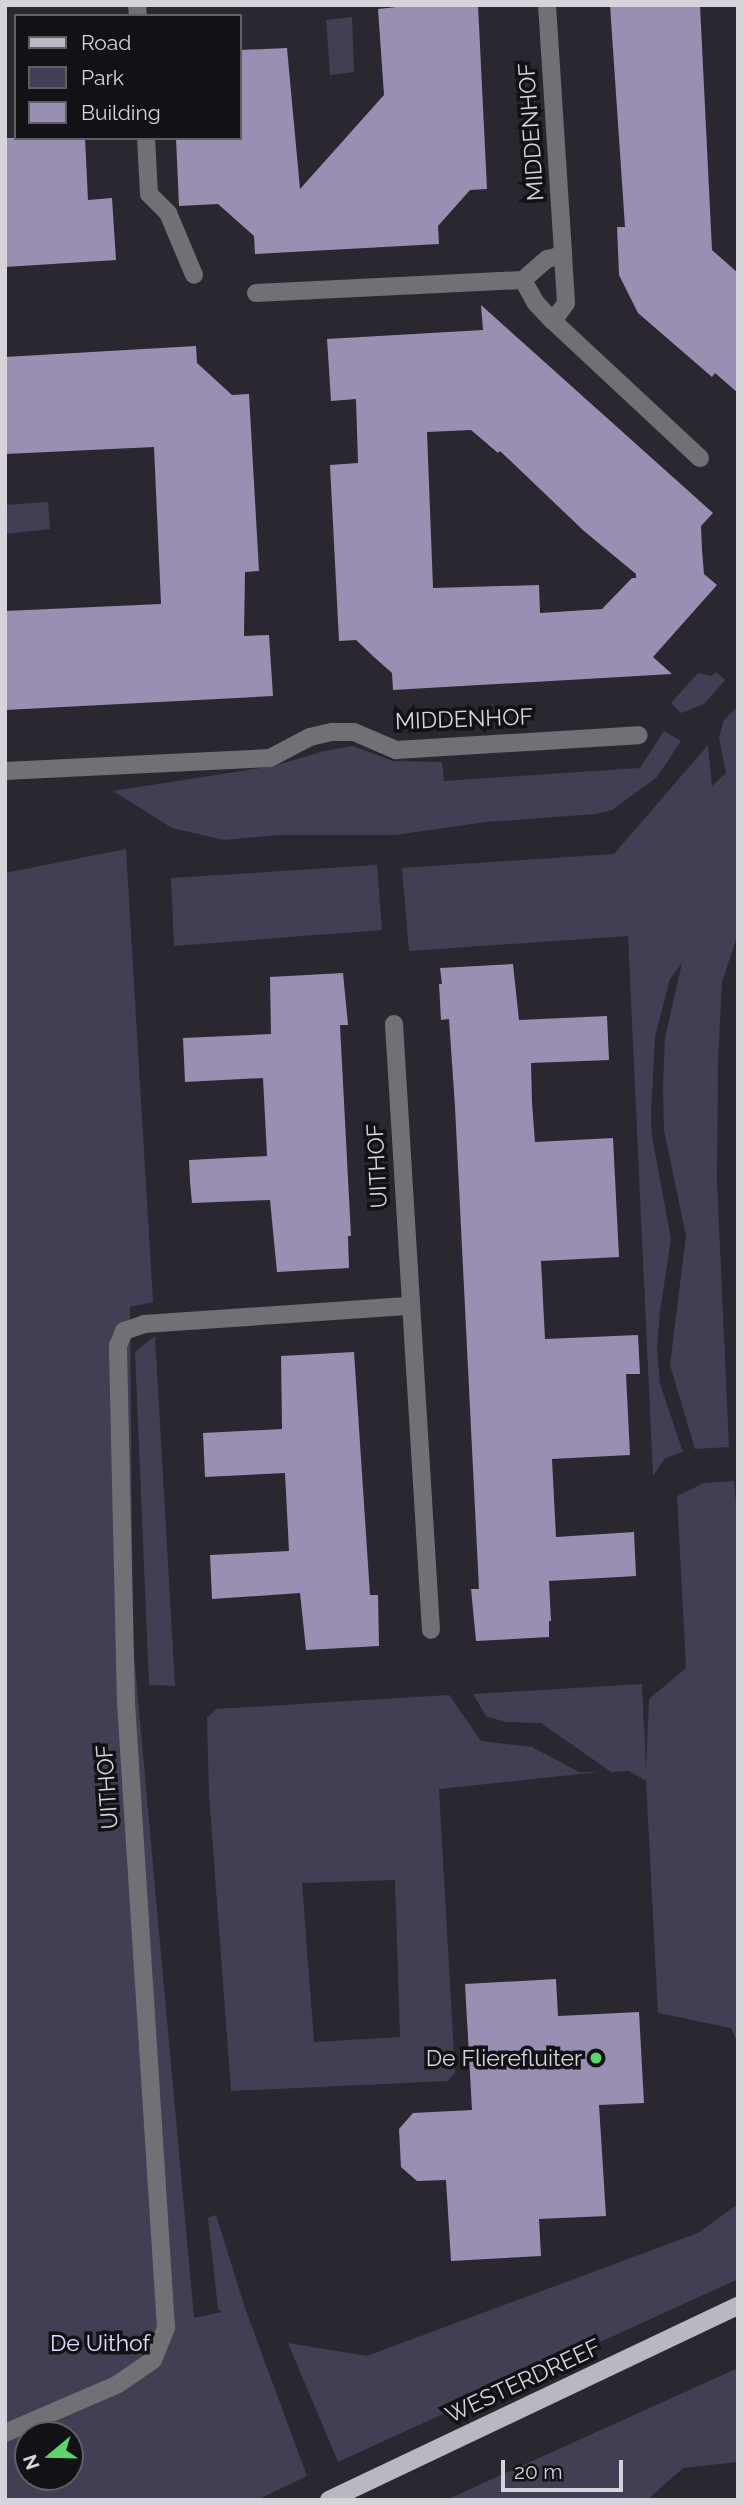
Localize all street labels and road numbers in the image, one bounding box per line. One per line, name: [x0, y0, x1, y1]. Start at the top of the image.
street label: MIDDENHOF: [512, 62, 550, 202]
street label: MIDDENHOF: [394, 703, 534, 735]
street label: UITHOF: [361, 1123, 393, 1209]
street label: UITHOF: [90, 1744, 124, 1830]
street label: WESTERDREEF: [441, 2333, 605, 2429]

